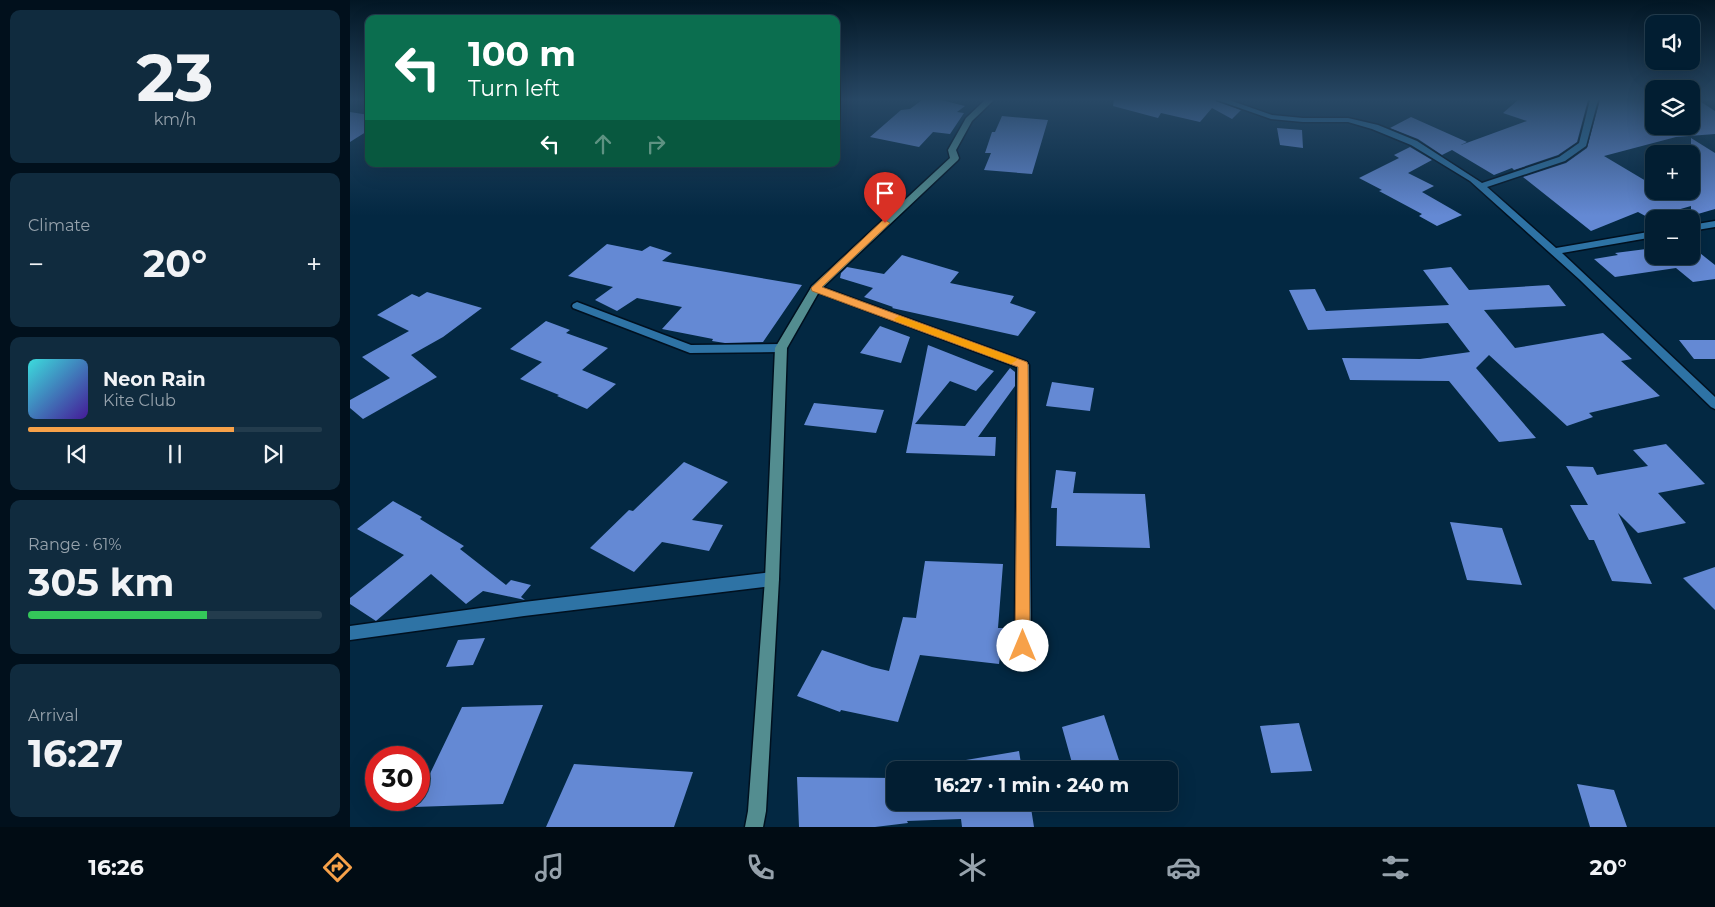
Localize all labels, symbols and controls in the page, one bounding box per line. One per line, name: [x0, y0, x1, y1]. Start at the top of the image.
map controls: [1645, 15, 1700, 265]
button: sound: [1645, 15, 1700, 70]
text: 100 m: [468, 32, 576, 75]
icon: left: [385, 35, 450, 100]
text: 23: [137, 38, 213, 117]
text: Turn left: [468, 75, 560, 102]
button: layers: [1645, 80, 1700, 135]
text: km/h: [154, 110, 196, 129]
icon: left: [536, 130, 564, 158]
icon: ahead: [589, 130, 617, 158]
icon: right: [642, 130, 670, 158]
button: +: [1645, 145, 1700, 200]
pin: [864, 172, 906, 223]
icon: arrive: [871, 179, 899, 207]
button: −: [1645, 210, 1700, 265]
text: Climate: [28, 216, 90, 235]
text: 20°: [143, 240, 207, 287]
text: −: [28, 247, 44, 281]
text: +: [306, 247, 322, 281]
text: Neon Rain: [103, 368, 206, 391]
text: Kite Club: [103, 391, 176, 410]
icon: previous: [63, 440, 91, 468]
icon: pause: [161, 440, 189, 468]
icon: next: [259, 440, 287, 468]
text: Range · 61%: [28, 535, 122, 554]
text: 305 km: [28, 559, 174, 606]
position arrow: [996, 619, 1048, 671]
text: Arrival: [28, 706, 78, 725]
text: 16:27: [28, 730, 123, 777]
speed limit sign: 30: [365, 746, 430, 811]
text: 16:27 · 1 min · 240 m: [935, 774, 1129, 797]
icon: directions: [320, 850, 355, 885]
icon: music: [532, 850, 567, 885]
icon: phone: [743, 850, 778, 885]
icon: climate: [955, 850, 990, 885]
icon: car: [1166, 850, 1201, 885]
icon: filters: [1378, 850, 1413, 885]
text: 16:26: [88, 854, 144, 881]
text: 20°: [1590, 854, 1627, 881]

